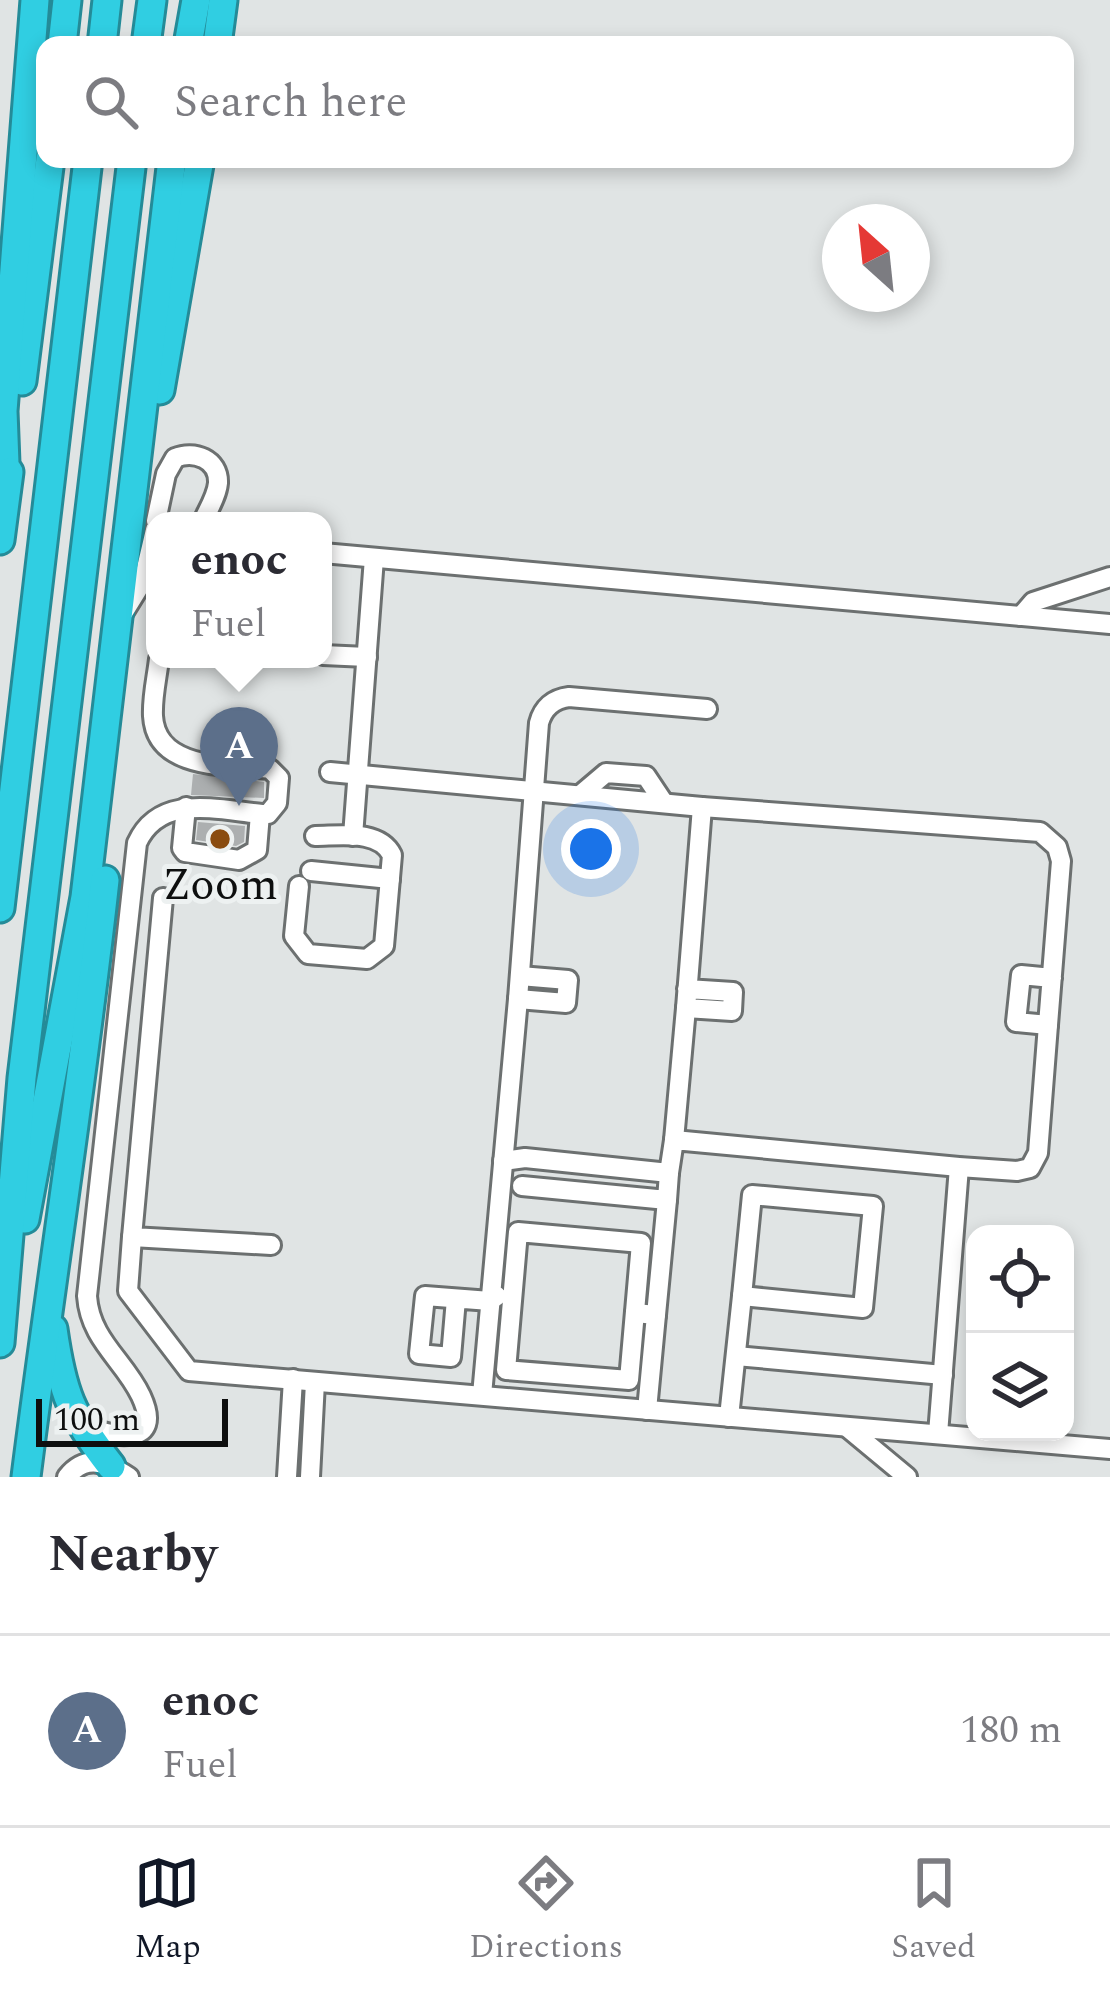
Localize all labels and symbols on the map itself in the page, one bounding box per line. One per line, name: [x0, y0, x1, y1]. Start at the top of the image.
north arrow: [822, 204, 930, 312]
pin: A: [200, 707, 278, 806]
your location: [561, 819, 621, 879]
marker: Zoom: [207, 826, 233, 852]
place label: Zoom: [162, 851, 278, 920]
scale bar: [36, 1393, 228, 1446]

